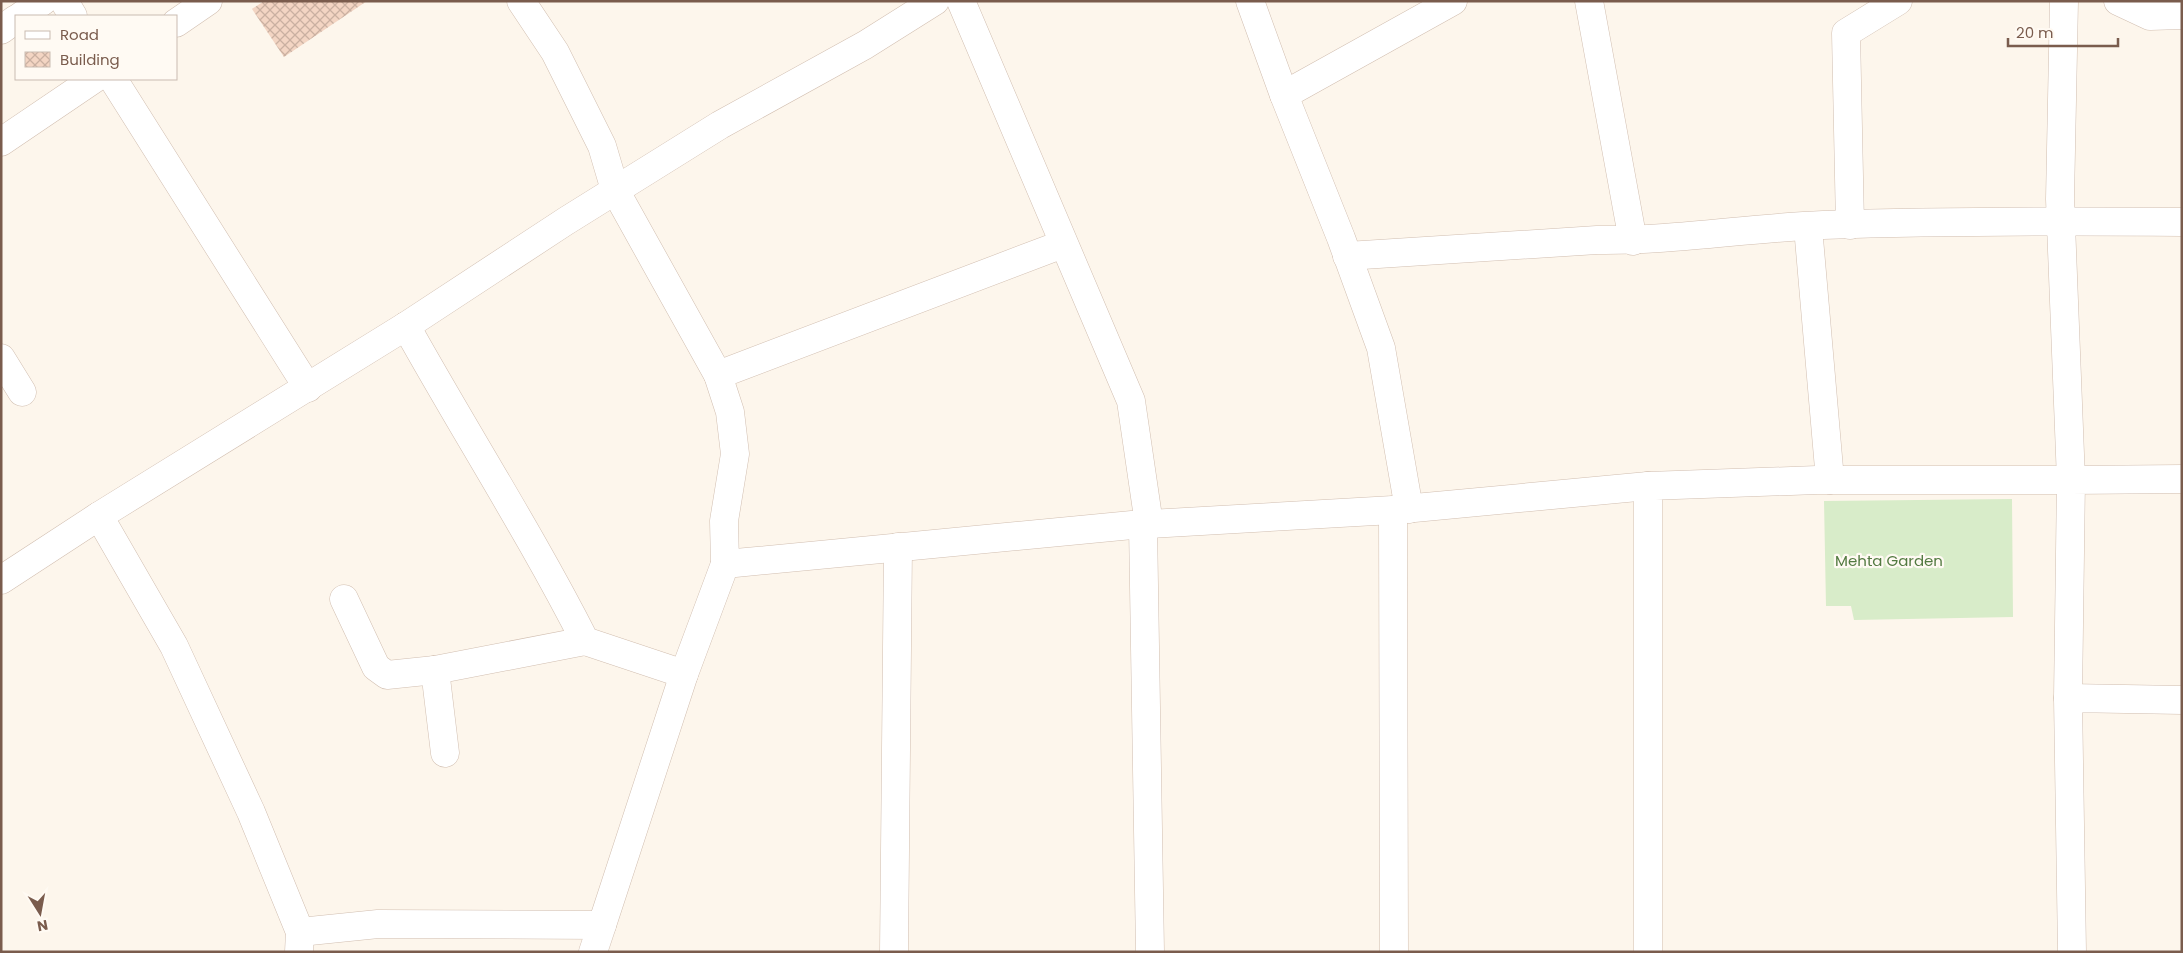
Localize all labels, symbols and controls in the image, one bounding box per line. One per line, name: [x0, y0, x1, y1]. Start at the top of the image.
legend: [15, 15, 178, 80]
scale bar: [2008, 15, 2118, 47]
text: 20 m: [2016, 22, 2054, 43]
text: Road: [60, 24, 99, 45]
text: Building: [60, 49, 120, 70]
park label: Mehta Garden: [1835, 550, 1943, 571]
north arrow: [15, 888, 65, 938]
text: N: [35, 915, 50, 937]

